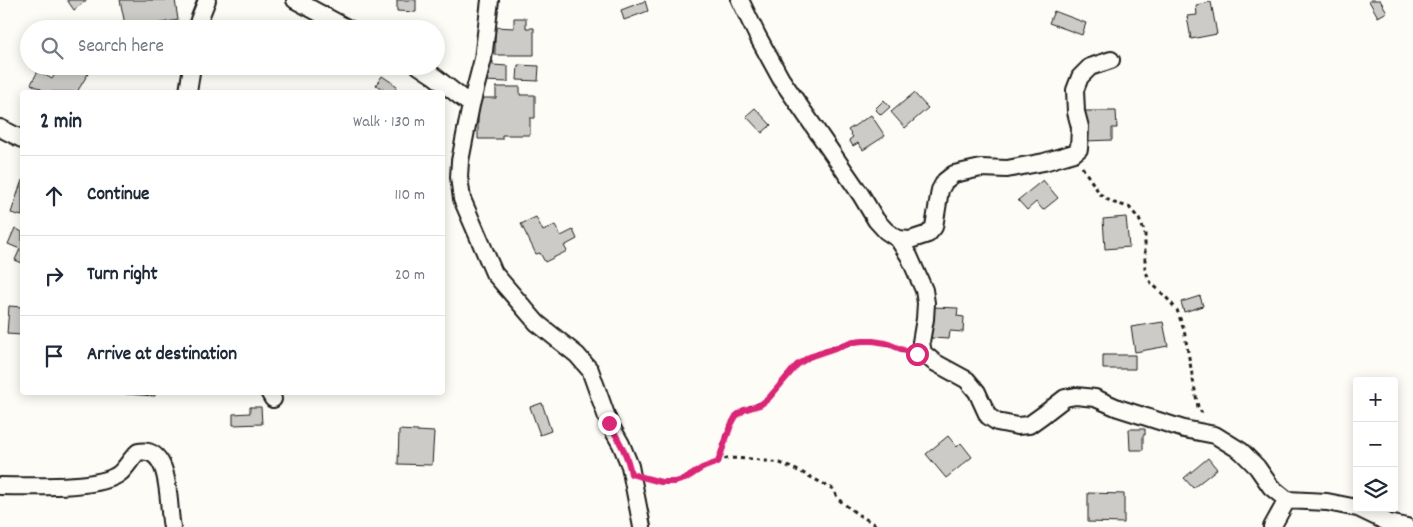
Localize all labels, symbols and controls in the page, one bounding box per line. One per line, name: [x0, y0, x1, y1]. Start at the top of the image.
search box: [20, 20, 445, 75]
icon: search: [38, 34, 66, 62]
text: Search here: [78, 34, 164, 61]
text: 2 min: [40, 108, 82, 138]
text: Walk · 130 m: [353, 111, 425, 134]
icon: ahead: [40, 182, 68, 210]
text: Continue: [87, 182, 149, 209]
text: 110 m: [395, 184, 425, 207]
icon: right: [40, 262, 68, 290]
text: Turn right: [87, 262, 158, 289]
text: 20 m: [395, 264, 425, 287]
icon: arrive: [40, 342, 68, 370]
text: Arrive at destination: [87, 342, 237, 369]
route start: [906, 343, 929, 366]
map controls: [1353, 377, 1398, 512]
button: +: [1353, 377, 1398, 422]
route end: [598, 412, 621, 435]
button: −: [1353, 422, 1398, 467]
button: layers: [1353, 467, 1398, 512]

